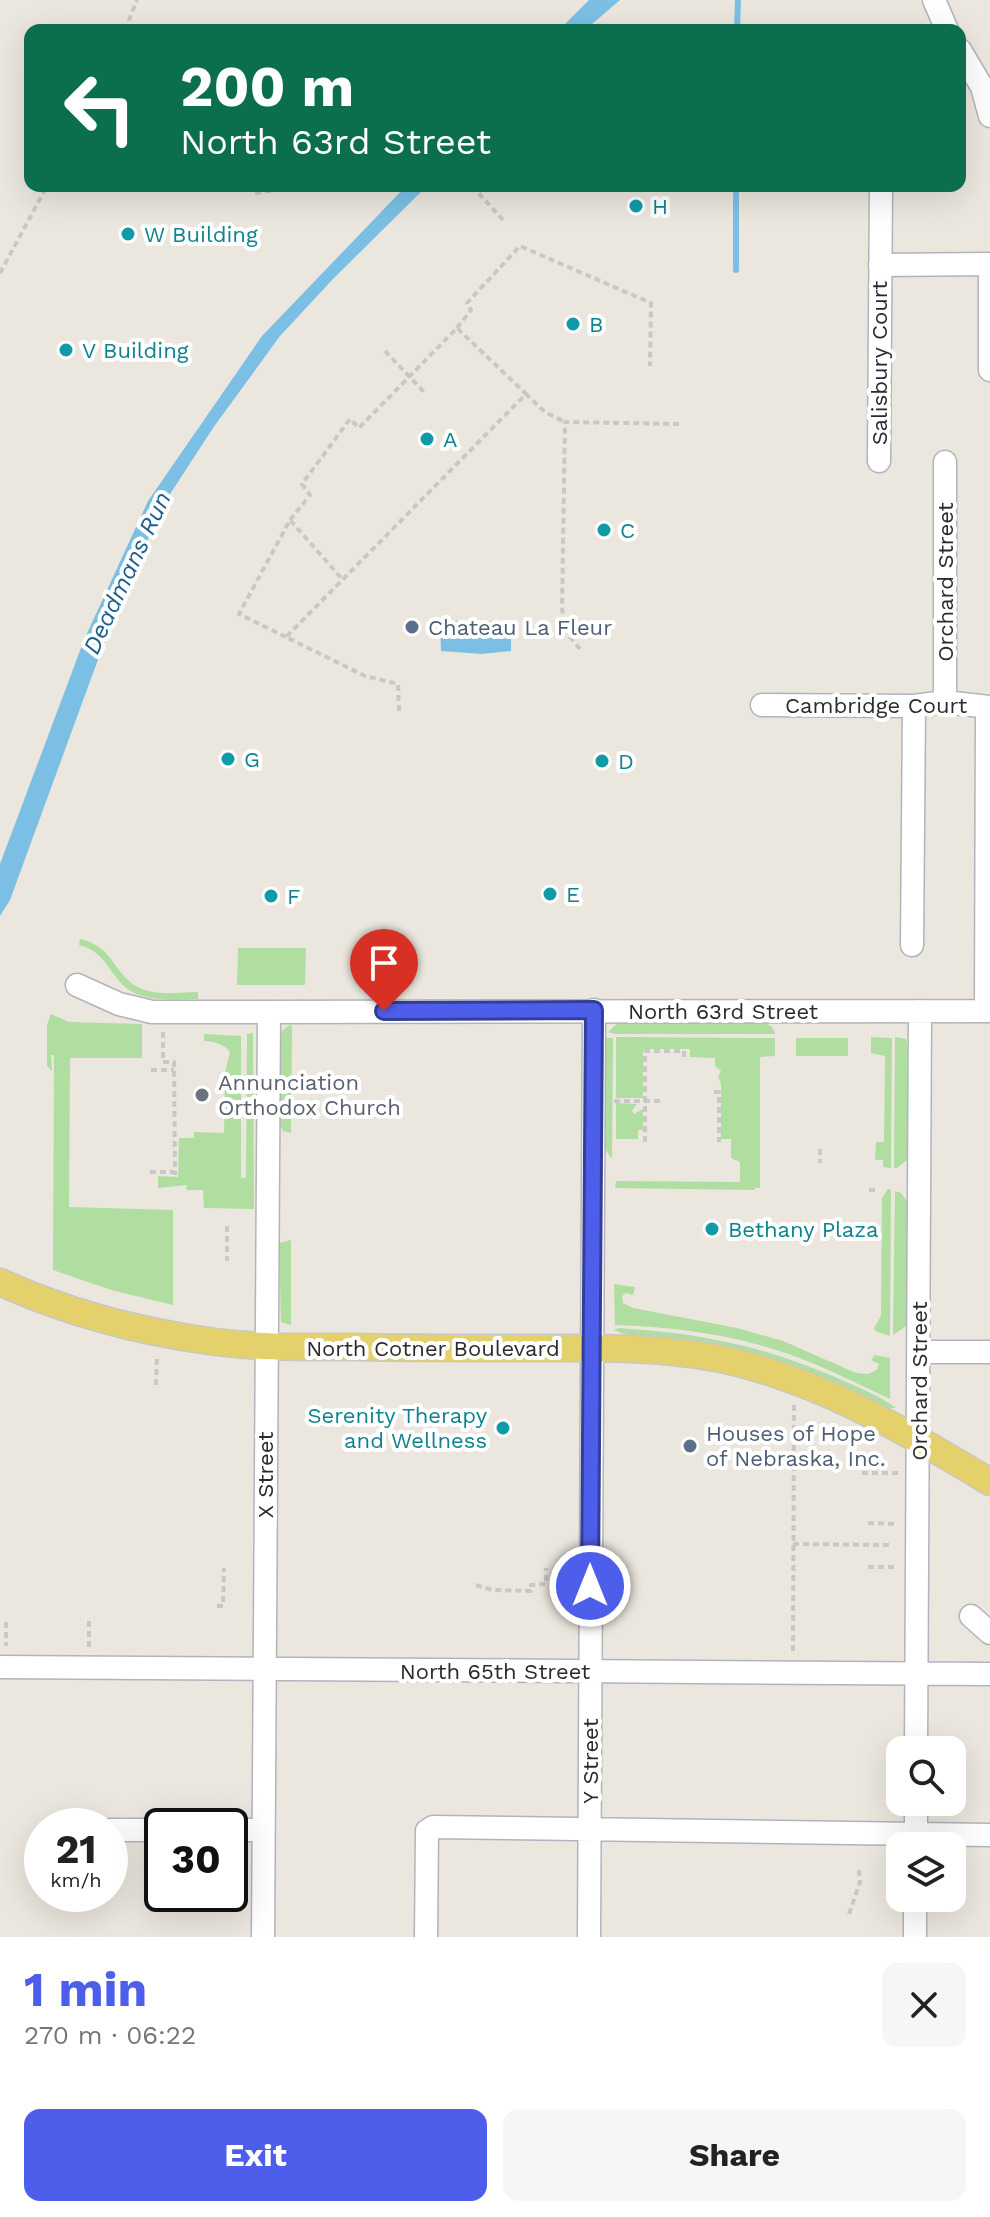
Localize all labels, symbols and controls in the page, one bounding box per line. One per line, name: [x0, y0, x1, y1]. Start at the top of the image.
text: 200 m: [180, 54, 354, 120]
icon: left: [48, 56, 152, 160]
text: North 63rd Street: [180, 121, 491, 163]
place label: H: [652, 194, 668, 219]
marker: H: [627, 197, 645, 215]
place label: W Building: [144, 222, 258, 247]
marker: W Building: [119, 225, 137, 243]
street label: Salisbury Court: [867, 281, 892, 445]
place label: B: [589, 312, 603, 337]
marker: B: [564, 315, 582, 333]
place label: V Building: [82, 338, 189, 363]
marker: V Building: [57, 341, 75, 359]
place label: A: [443, 427, 458, 452]
marker: A: [418, 430, 436, 448]
water label: Deadmans Run: [77, 488, 177, 658]
street label: Orchard Street: [933, 502, 958, 662]
place label: C: [620, 518, 635, 543]
marker: C: [595, 521, 613, 539]
place label: Chateau La Fleur: [428, 615, 612, 640]
marker: Chateau La Fleur: [403, 618, 421, 636]
street label: Cambridge Court: [785, 693, 967, 718]
place label: G: [244, 747, 260, 772]
place label: D: [618, 749, 634, 774]
marker: G: [219, 750, 237, 768]
marker: D: [593, 752, 611, 770]
place label: E: [566, 882, 580, 907]
place label: F: [287, 884, 300, 909]
marker: E: [541, 885, 559, 903]
marker: F: [262, 887, 280, 905]
pin: [350, 929, 418, 1011]
icon: arrive: [362, 941, 406, 985]
street label: North 63rd Street: [628, 999, 818, 1024]
place label: Annunciation Orthodox Church: [218, 1070, 401, 1120]
marker: Annunciation Orthodox Church: [193, 1086, 211, 1104]
place label: Bethany Plaza: [728, 1217, 878, 1242]
marker: Bethany Plaza: [703, 1220, 721, 1238]
street label: Orchard Street: [907, 1301, 932, 1461]
street label: North Cotner Boulevard: [306, 1336, 560, 1361]
place label: Serenity Therapy and Wellness: [307, 1403, 488, 1453]
marker: Serenity Therapy and Wellness: [494, 1419, 512, 1437]
place label: Houses of Hope of Nebraska, Inc.: [706, 1421, 886, 1471]
street label: X Street: [253, 1432, 278, 1518]
marker: Houses of Hope of Nebraska, Inc.: [681, 1437, 699, 1455]
position arrow: [548, 1544, 632, 1628]
street label: North 65th Street: [400, 1659, 590, 1684]
street label: Y Street: [578, 1718, 603, 1804]
map controls: [886, 1736, 966, 1912]
button: search: [886, 1736, 966, 1816]
speed limit sign: 30: [144, 1808, 248, 1912]
text: 21: [55, 1826, 97, 1873]
button: layers: [886, 1832, 966, 1912]
text: km/h: [50, 1868, 102, 1892]
text: 1 min: [24, 1961, 147, 2018]
button: close: [882, 1963, 966, 2047]
text: 270 m · 06:22: [24, 2020, 196, 2050]
button: Exit: [24, 2109, 487, 2201]
button: Share: [503, 2109, 966, 2201]

